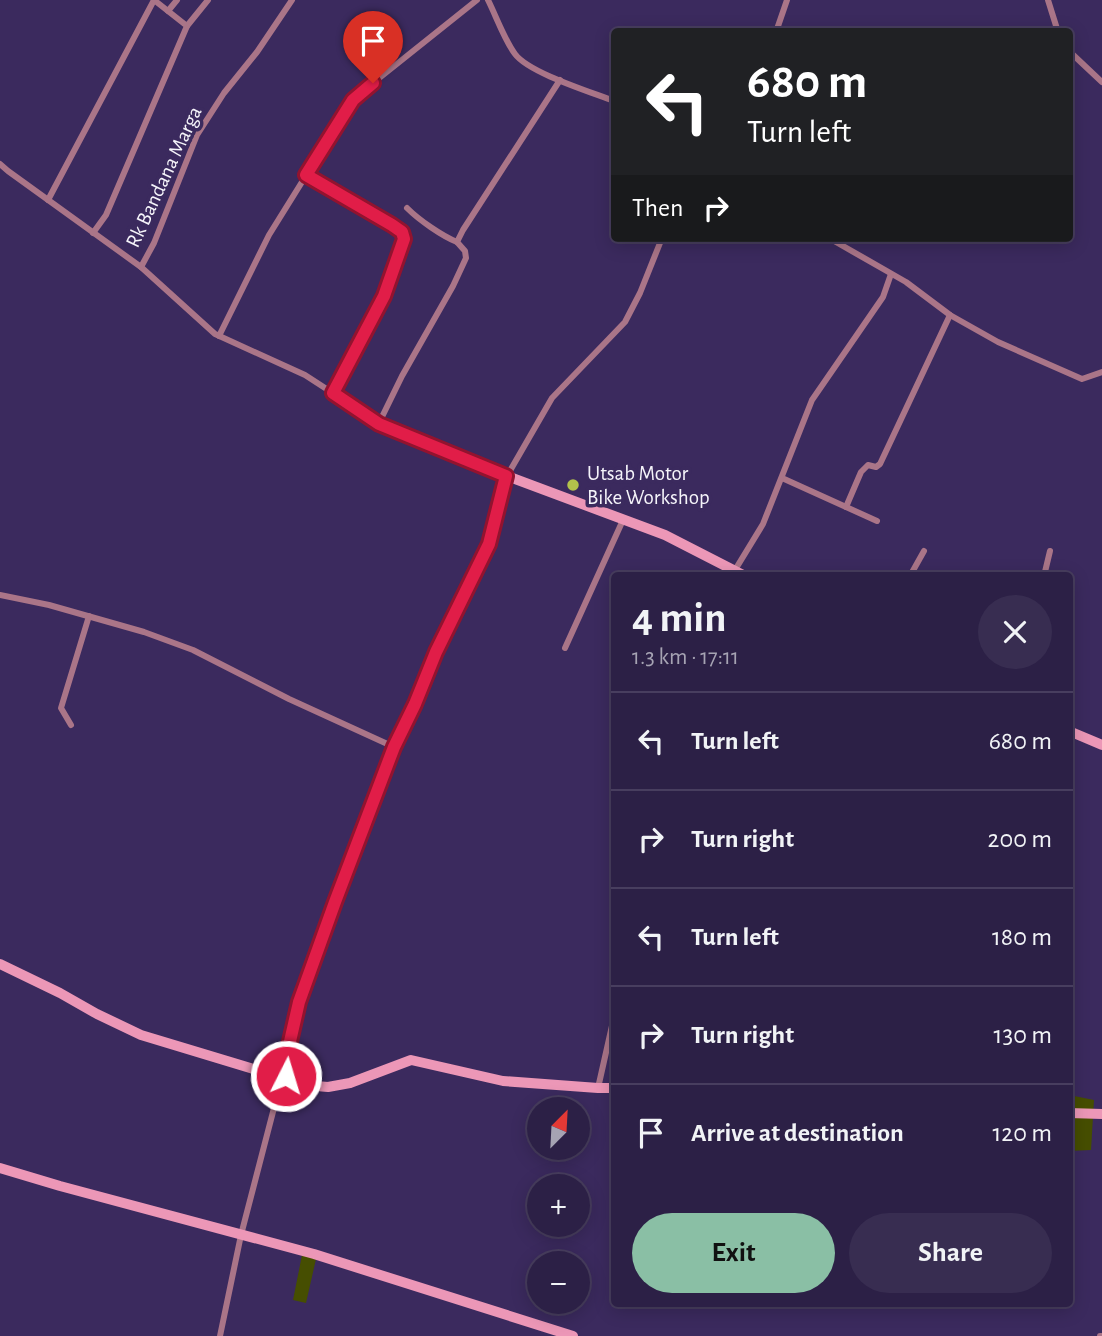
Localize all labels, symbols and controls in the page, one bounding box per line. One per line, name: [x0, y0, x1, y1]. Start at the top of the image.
pin: [343, 11, 403, 83]
icon: arrive: [354, 22, 392, 60]
icon: left: [632, 56, 723, 147]
text: 680 m: [747, 58, 867, 107]
street label: Rk Bandana Marga: [122, 103, 206, 251]
text: Turn left: [747, 116, 851, 148]
icon: right: [697, 189, 735, 227]
text: Then: [632, 195, 683, 221]
place label: Utsab Motor Bike Workshop: [587, 463, 710, 508]
marker: Utsab Motor Bike Workshop: [565, 477, 581, 493]
button: close: [978, 595, 1052, 669]
text: 4 min: [632, 597, 727, 639]
text: 1.3 km · 17:11: [632, 646, 739, 669]
icon: left: [632, 722, 670, 760]
text: Turn left: [691, 728, 779, 754]
text: 680 m: [989, 728, 1052, 754]
icon: right: [632, 820, 670, 858]
text: Turn right: [691, 826, 794, 852]
text: 200 m: [988, 826, 1052, 852]
icon: left: [632, 918, 670, 956]
text: Turn left: [691, 924, 779, 950]
text: 180 m: [992, 924, 1052, 950]
icon: right: [632, 1016, 670, 1054]
text: Turn right: [691, 1022, 794, 1048]
text: 130 m: [994, 1022, 1052, 1048]
position arrow: [249, 1039, 323, 1113]
north arrow: [527, 1097, 590, 1160]
map controls: [527, 1097, 590, 1314]
icon: arrive: [632, 1114, 670, 1152]
text: Arrive at destination: [691, 1120, 904, 1146]
text: 120 m: [992, 1120, 1052, 1146]
button: +: [527, 1174, 590, 1237]
button: Exit: [632, 1213, 835, 1293]
button: Share: [849, 1213, 1052, 1293]
button: −: [527, 1251, 590, 1314]

